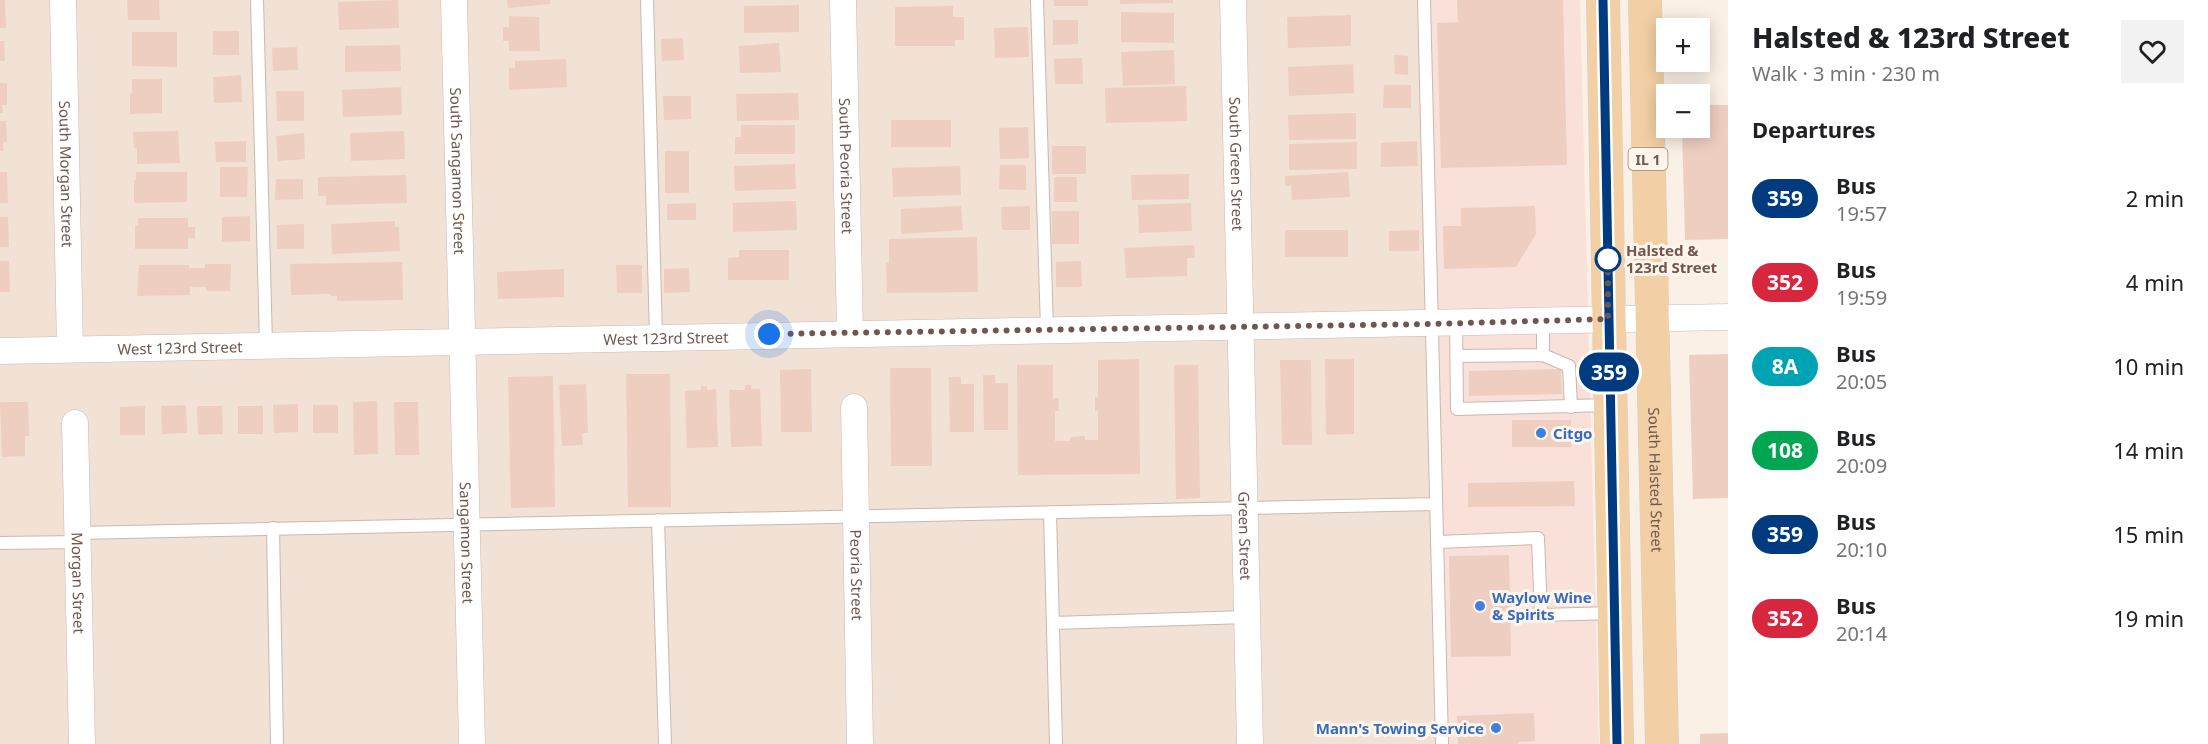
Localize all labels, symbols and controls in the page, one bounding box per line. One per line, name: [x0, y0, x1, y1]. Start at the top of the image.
map controls: [1656, 18, 1710, 138]
button: +: [1656, 18, 1710, 72]
text: Halsted & 123rd Street: [1752, 18, 2070, 56]
button: heart: [2121, 20, 2184, 83]
text: Walk · 3 min · 230 m: [1752, 60, 1940, 87]
button: −: [1656, 84, 1710, 138]
street label: South Sangamon Street: [446, 87, 470, 255]
street label: South Green Street: [1225, 97, 1248, 232]
street label: South Peoria Street: [835, 98, 858, 235]
street label: South Morgan Street: [55, 100, 78, 248]
text: Departures: [1752, 114, 1876, 144]
road number: IL 1: [1628, 148, 1668, 170]
text: Bus: [1836, 170, 1876, 200]
text: 2 min: [2126, 183, 2184, 213]
text: 359: [1767, 184, 1803, 212]
text: 19:57: [1836, 200, 1887, 227]
place label: Halsted & 123rd Street: [1626, 240, 1718, 277]
marker: Halsted & 123rd Street: [1595, 246, 1621, 272]
text: Bus: [1836, 254, 1876, 284]
text: 4 min: [2126, 267, 2184, 297]
text: 352: [1767, 268, 1803, 296]
text: 19:59: [1836, 284, 1887, 311]
your location: [754, 319, 784, 349]
street label: West 123rd Street: [603, 327, 729, 349]
street label: West 123rd Street: [117, 336, 243, 359]
text: Bus: [1836, 338, 1876, 368]
text: 10 min: [2113, 351, 2184, 381]
line badge: 359: [1574, 352, 1644, 392]
text: 8A: [1772, 352, 1798, 380]
text: 359: [1591, 358, 1627, 386]
text: 20:05: [1836, 368, 1887, 395]
street label: South Halsted Street: [1644, 407, 1668, 553]
text: Bus: [1836, 422, 1876, 452]
place label: Citgo: [1553, 423, 1592, 443]
marker: Citgo: [1534, 426, 1548, 440]
text: 14 min: [2113, 435, 2184, 465]
text: 108: [1767, 436, 1803, 464]
text: 20:09: [1836, 452, 1887, 479]
street label: Sangamon Street: [456, 482, 479, 605]
street label: Green Street: [1234, 491, 1256, 581]
text: Bus: [1836, 506, 1876, 536]
text: 15 min: [2113, 519, 2184, 549]
text: 359: [1767, 520, 1803, 548]
street label: Peoria Street: [846, 529, 868, 621]
street label: Morgan Street: [67, 532, 90, 635]
text: 20:10: [1836, 536, 1887, 563]
place label: Waylow Wine & Spirits: [1492, 587, 1592, 624]
text: Bus: [1836, 590, 1876, 620]
marker: Waylow Wine & Spirits: [1473, 599, 1487, 613]
text: 19 min: [2113, 603, 2184, 633]
text: 352: [1767, 604, 1803, 632]
text: 20:14: [1836, 620, 1887, 647]
place label: Mann's Towing Service: [1316, 718, 1484, 738]
marker: Mann's Towing Service: [1489, 721, 1503, 735]

